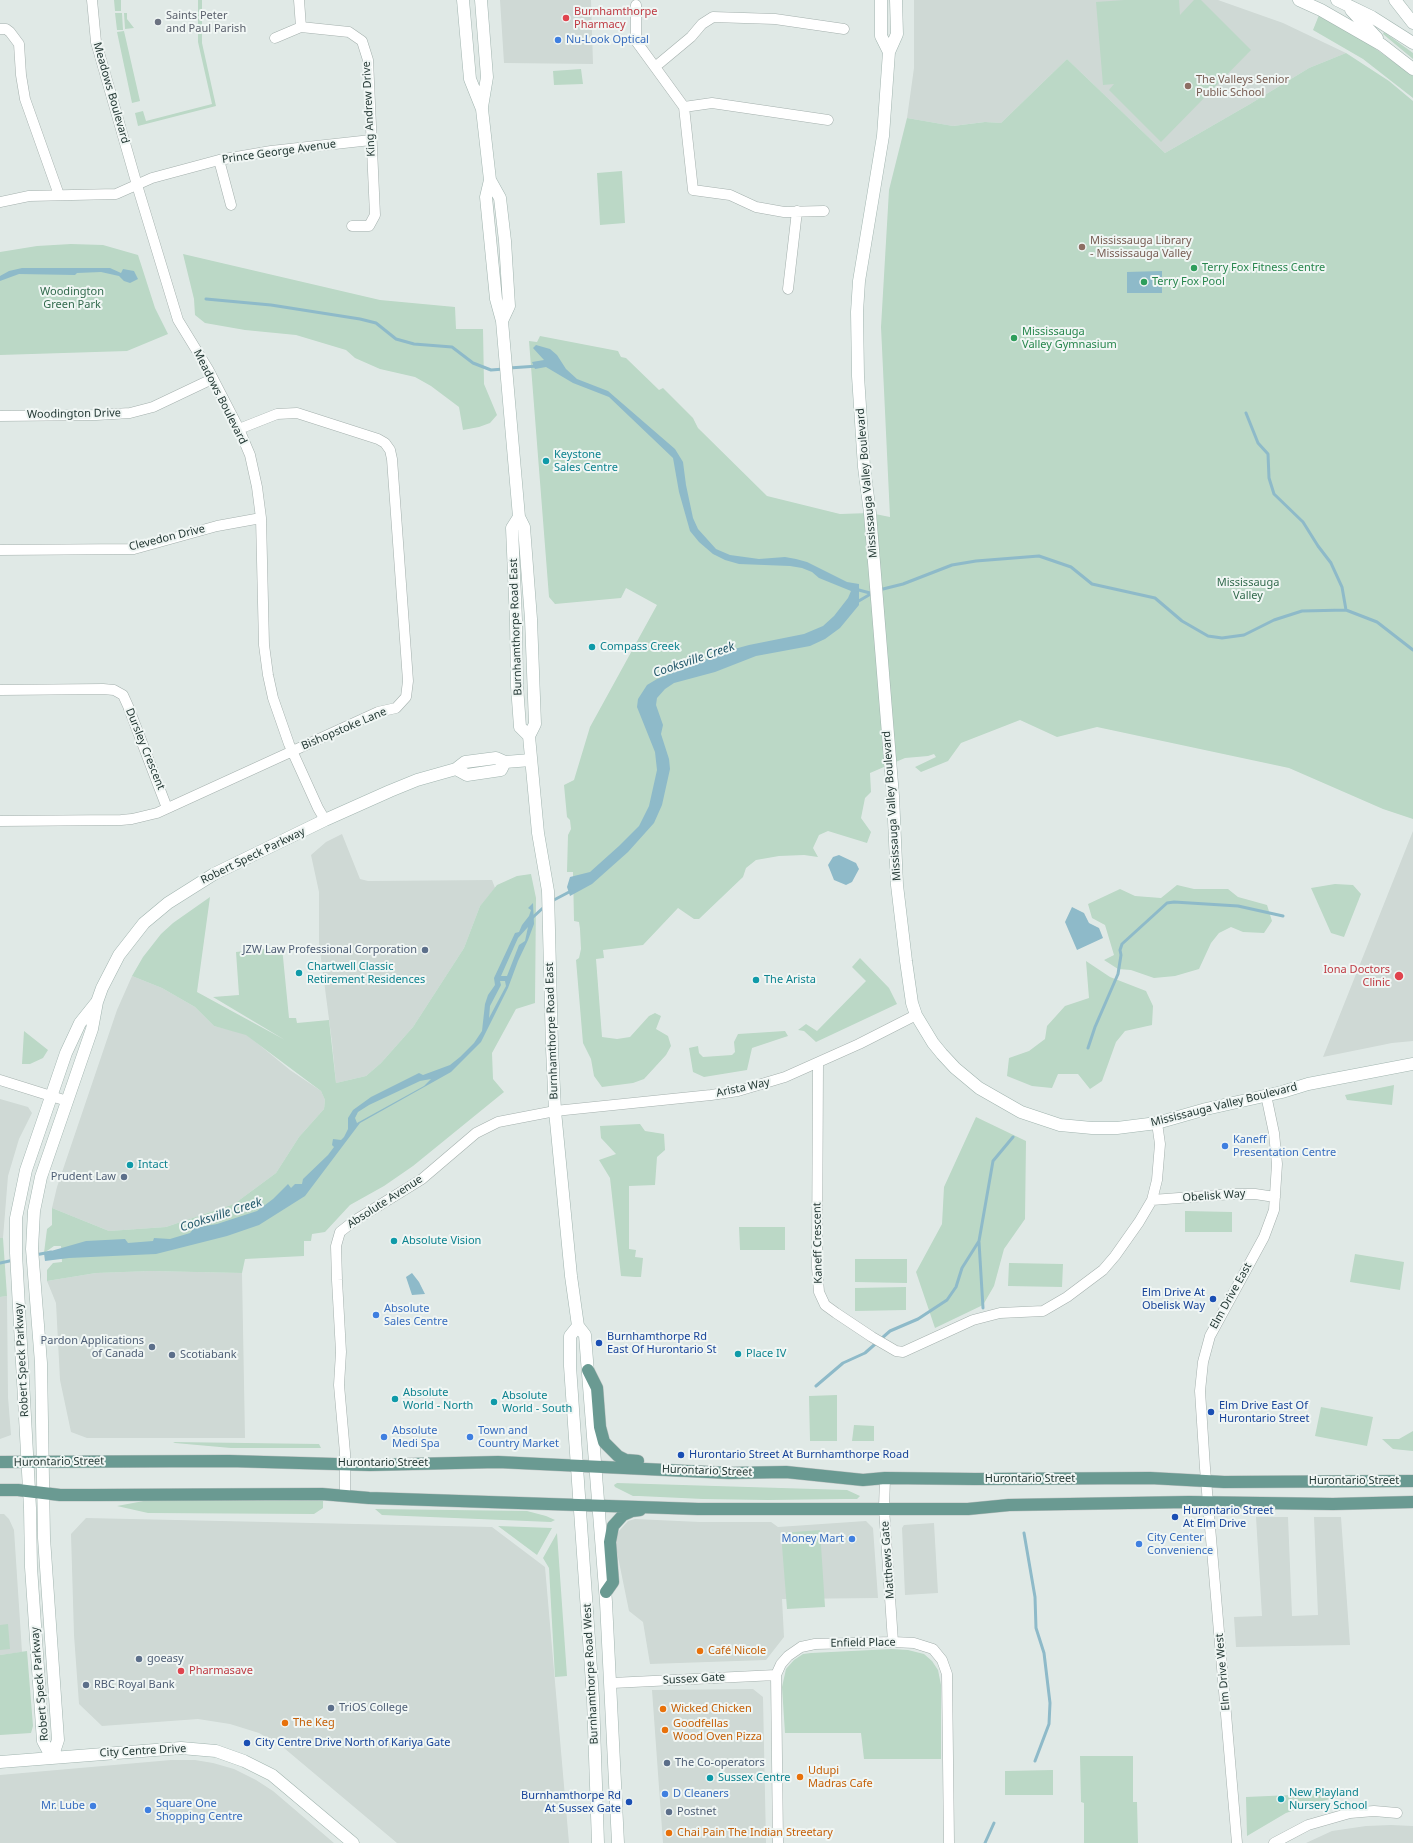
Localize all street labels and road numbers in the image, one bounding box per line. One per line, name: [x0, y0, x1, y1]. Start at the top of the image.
street label: Meadows Boulevard: [90, 41, 132, 145]
street label: King Andrew Drive: [360, 61, 378, 157]
street label: Prince George Avenue: [221, 137, 337, 167]
street label: Meadows Boulevard: [190, 347, 250, 447]
street label: Woodington Drive: [27, 407, 121, 421]
street label: Mississauga Valley Boulevard: [854, 407, 880, 559]
street label: Clevedon Drive: [128, 522, 206, 554]
street label: Burnhamthorpe Road East: [507, 558, 525, 696]
street label: Bishopstoke Lane: [299, 705, 389, 753]
street label: Dursley Crescent: [123, 706, 167, 792]
street label: Mississauga Valley Boulevard: [880, 730, 904, 882]
street label: Robert Speck Parkway: [199, 825, 307, 887]
street label: Burnhamthorpe Road East: [543, 962, 561, 1100]
street label: Arista Way: [715, 1076, 771, 1100]
street label: Mississauga Valley Boulevard: [1149, 1080, 1299, 1130]
street label: Absolute Avenue: [345, 1173, 425, 1231]
street label: Obelisk Way: [1182, 1187, 1246, 1205]
street label: Kaneff Crescent: [811, 1202, 825, 1284]
street label: Elm Drive East: [1207, 1261, 1255, 1331]
street label: Robert Speck Parkway: [12, 1302, 32, 1418]
street label: Hurontario Street: [14, 1455, 104, 1469]
street label: Hurontario Street: [338, 1456, 428, 1470]
street label: Hurontario Street: [662, 1463, 752, 1479]
street label: Hurontario Street: [985, 1472, 1075, 1486]
street label: Hurontario Street: [1309, 1474, 1399, 1488]
street label: Matthews Gate: [879, 1521, 897, 1599]
street label: Burnhamthorpe Road West: [581, 1603, 601, 1745]
street label: Robert Speck Parkway: [28, 1626, 52, 1742]
street label: Elm Drive West: [1213, 1633, 1233, 1711]
street label: Enfield Place: [830, 1636, 896, 1650]
street label: Sussex Gate: [663, 1671, 725, 1687]
street label: City Centre Drive: [99, 1742, 187, 1760]

